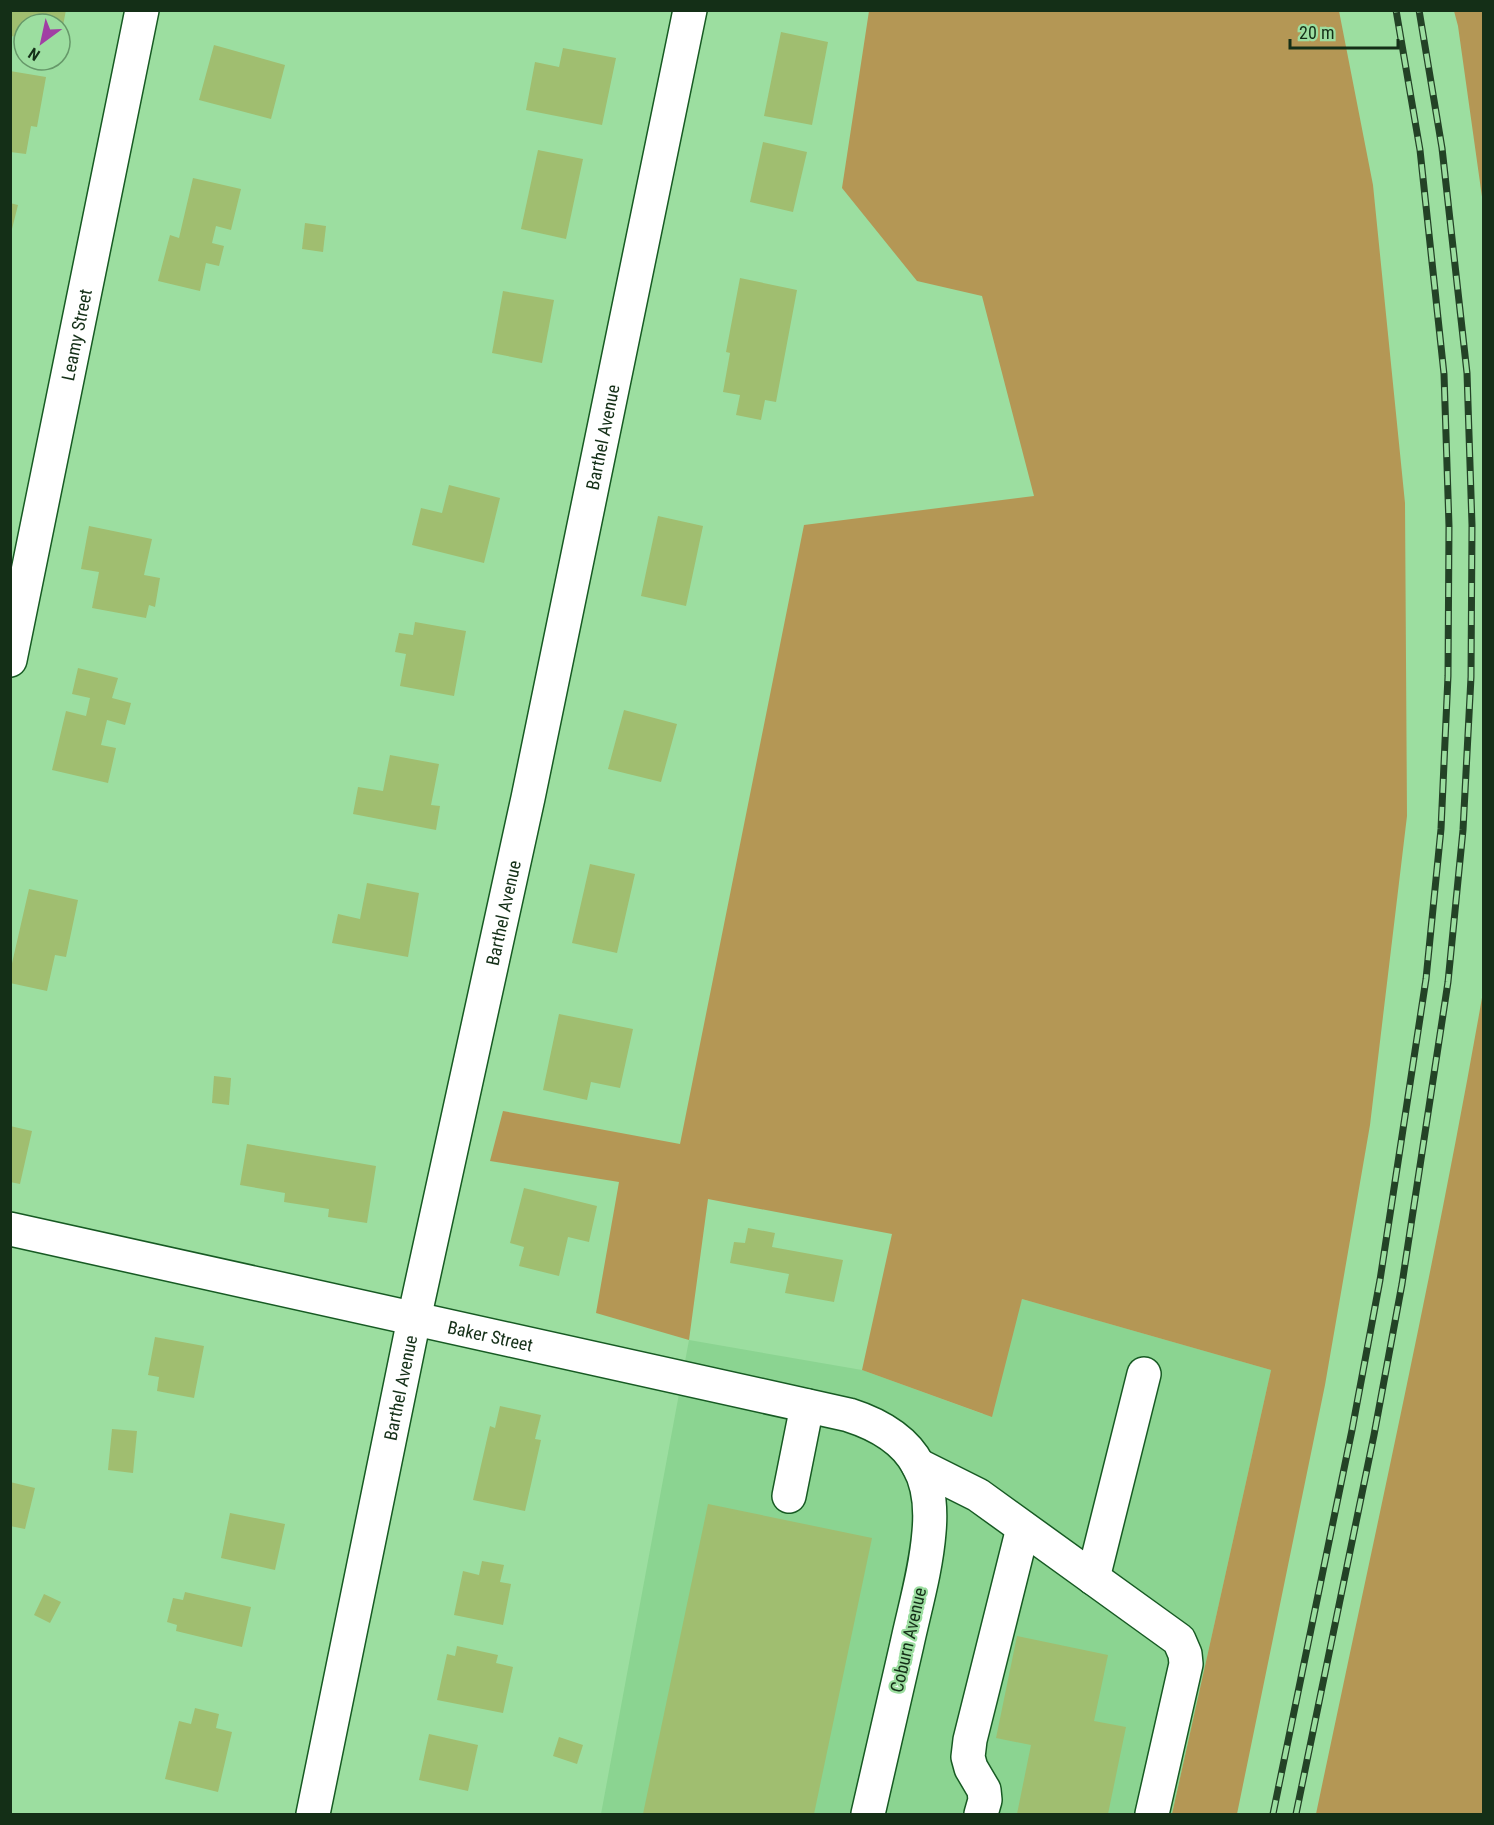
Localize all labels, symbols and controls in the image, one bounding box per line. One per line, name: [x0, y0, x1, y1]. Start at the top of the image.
north arrow: [12, 12, 72, 72]
scale bar: [1290, 12, 1398, 50]
text: 20 m: [1299, 22, 1334, 43]
text: N: [25, 44, 43, 65]
street label: Leamy Street: [57, 287, 96, 382]
street label: Barthel Avenue: [581, 383, 623, 492]
street label: Barthel Avenue: [481, 858, 525, 967]
street label: Baker Street: [446, 1316, 535, 1355]
street label: Barthel Avenue: [379, 1333, 421, 1442]
street label: Coburn Avenue: [886, 1586, 930, 1694]

